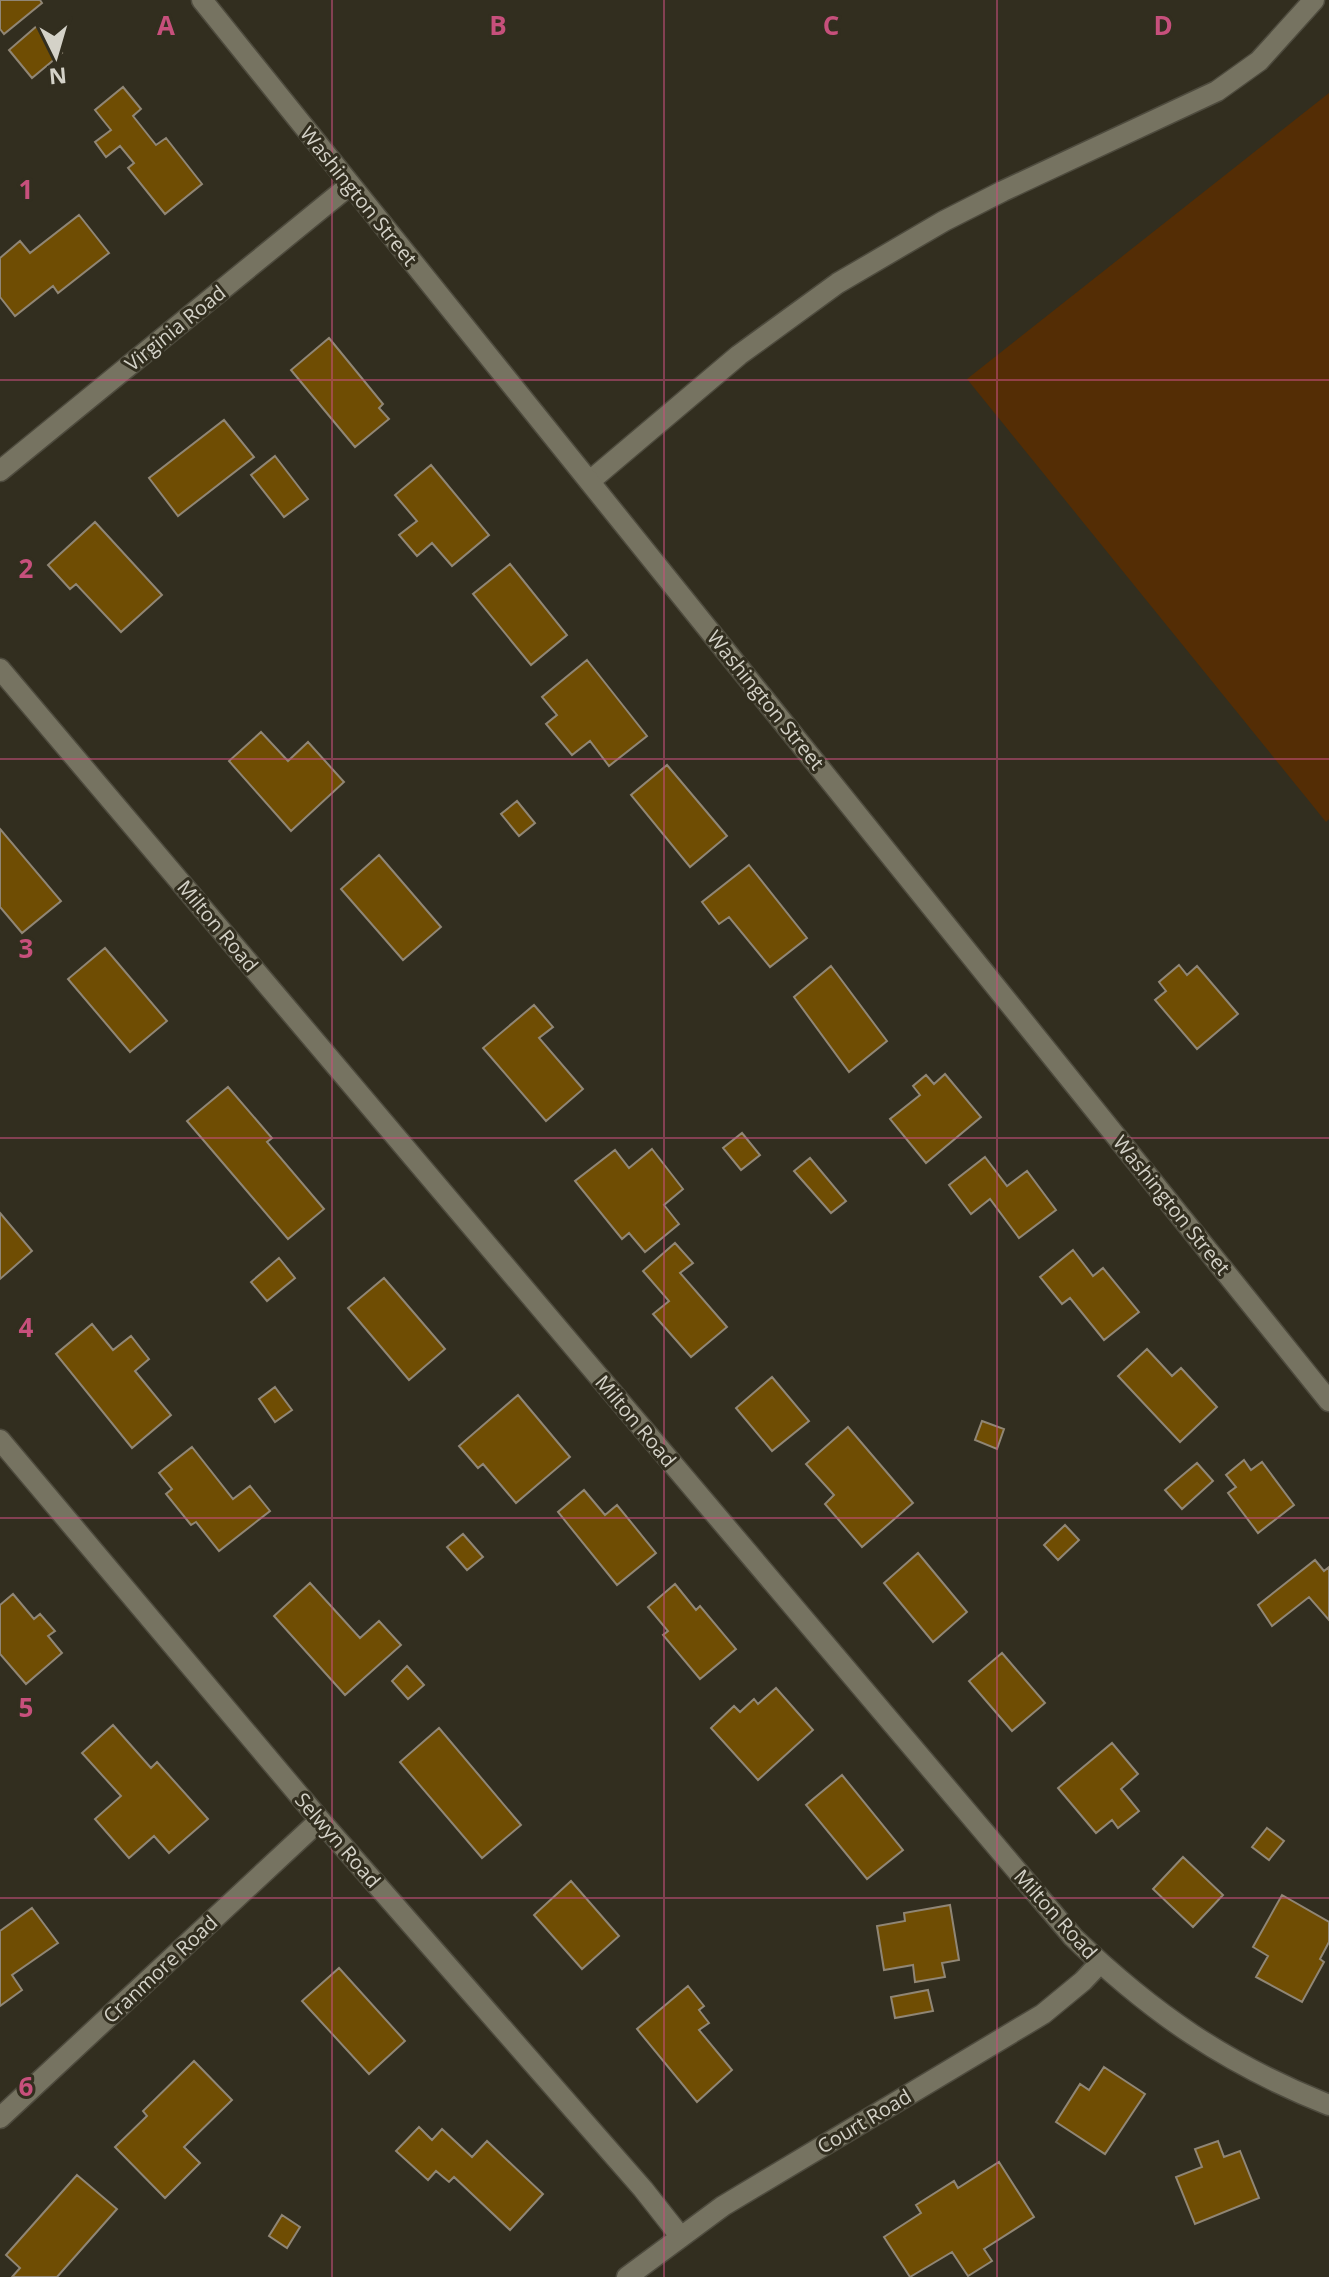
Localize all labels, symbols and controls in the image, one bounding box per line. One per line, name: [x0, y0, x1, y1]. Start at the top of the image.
text: A: [157, 7, 175, 43]
text: B: [489, 7, 507, 43]
text: C: [823, 7, 839, 43]
text: D: [1153, 7, 1173, 43]
north arrow: [16, 16, 96, 96]
text: N: [48, 61, 68, 93]
street label: Washington Street: [294, 121, 424, 271]
text: 1: [19, 171, 33, 207]
street label: Virginia Road: [119, 279, 231, 377]
text: 2: [19, 550, 34, 586]
street label: Washington Street: [701, 625, 831, 775]
street label: Milton Road: [172, 874, 264, 978]
text: 3: [19, 930, 33, 966]
street label: Washington Street: [1107, 1130, 1237, 1280]
text: 4: [19, 1309, 34, 1345]
street label: Milton Road: [590, 1369, 682, 1473]
text: 5: [19, 1689, 33, 1725]
street label: Selwyn Road: [289, 1787, 387, 1893]
street label: Milton Road: [1008, 1863, 1104, 1965]
street label: Cranmore Road: [97, 1909, 223, 2029]
text: 6: [19, 2068, 34, 2104]
street label: Court Road: [812, 2082, 916, 2160]

